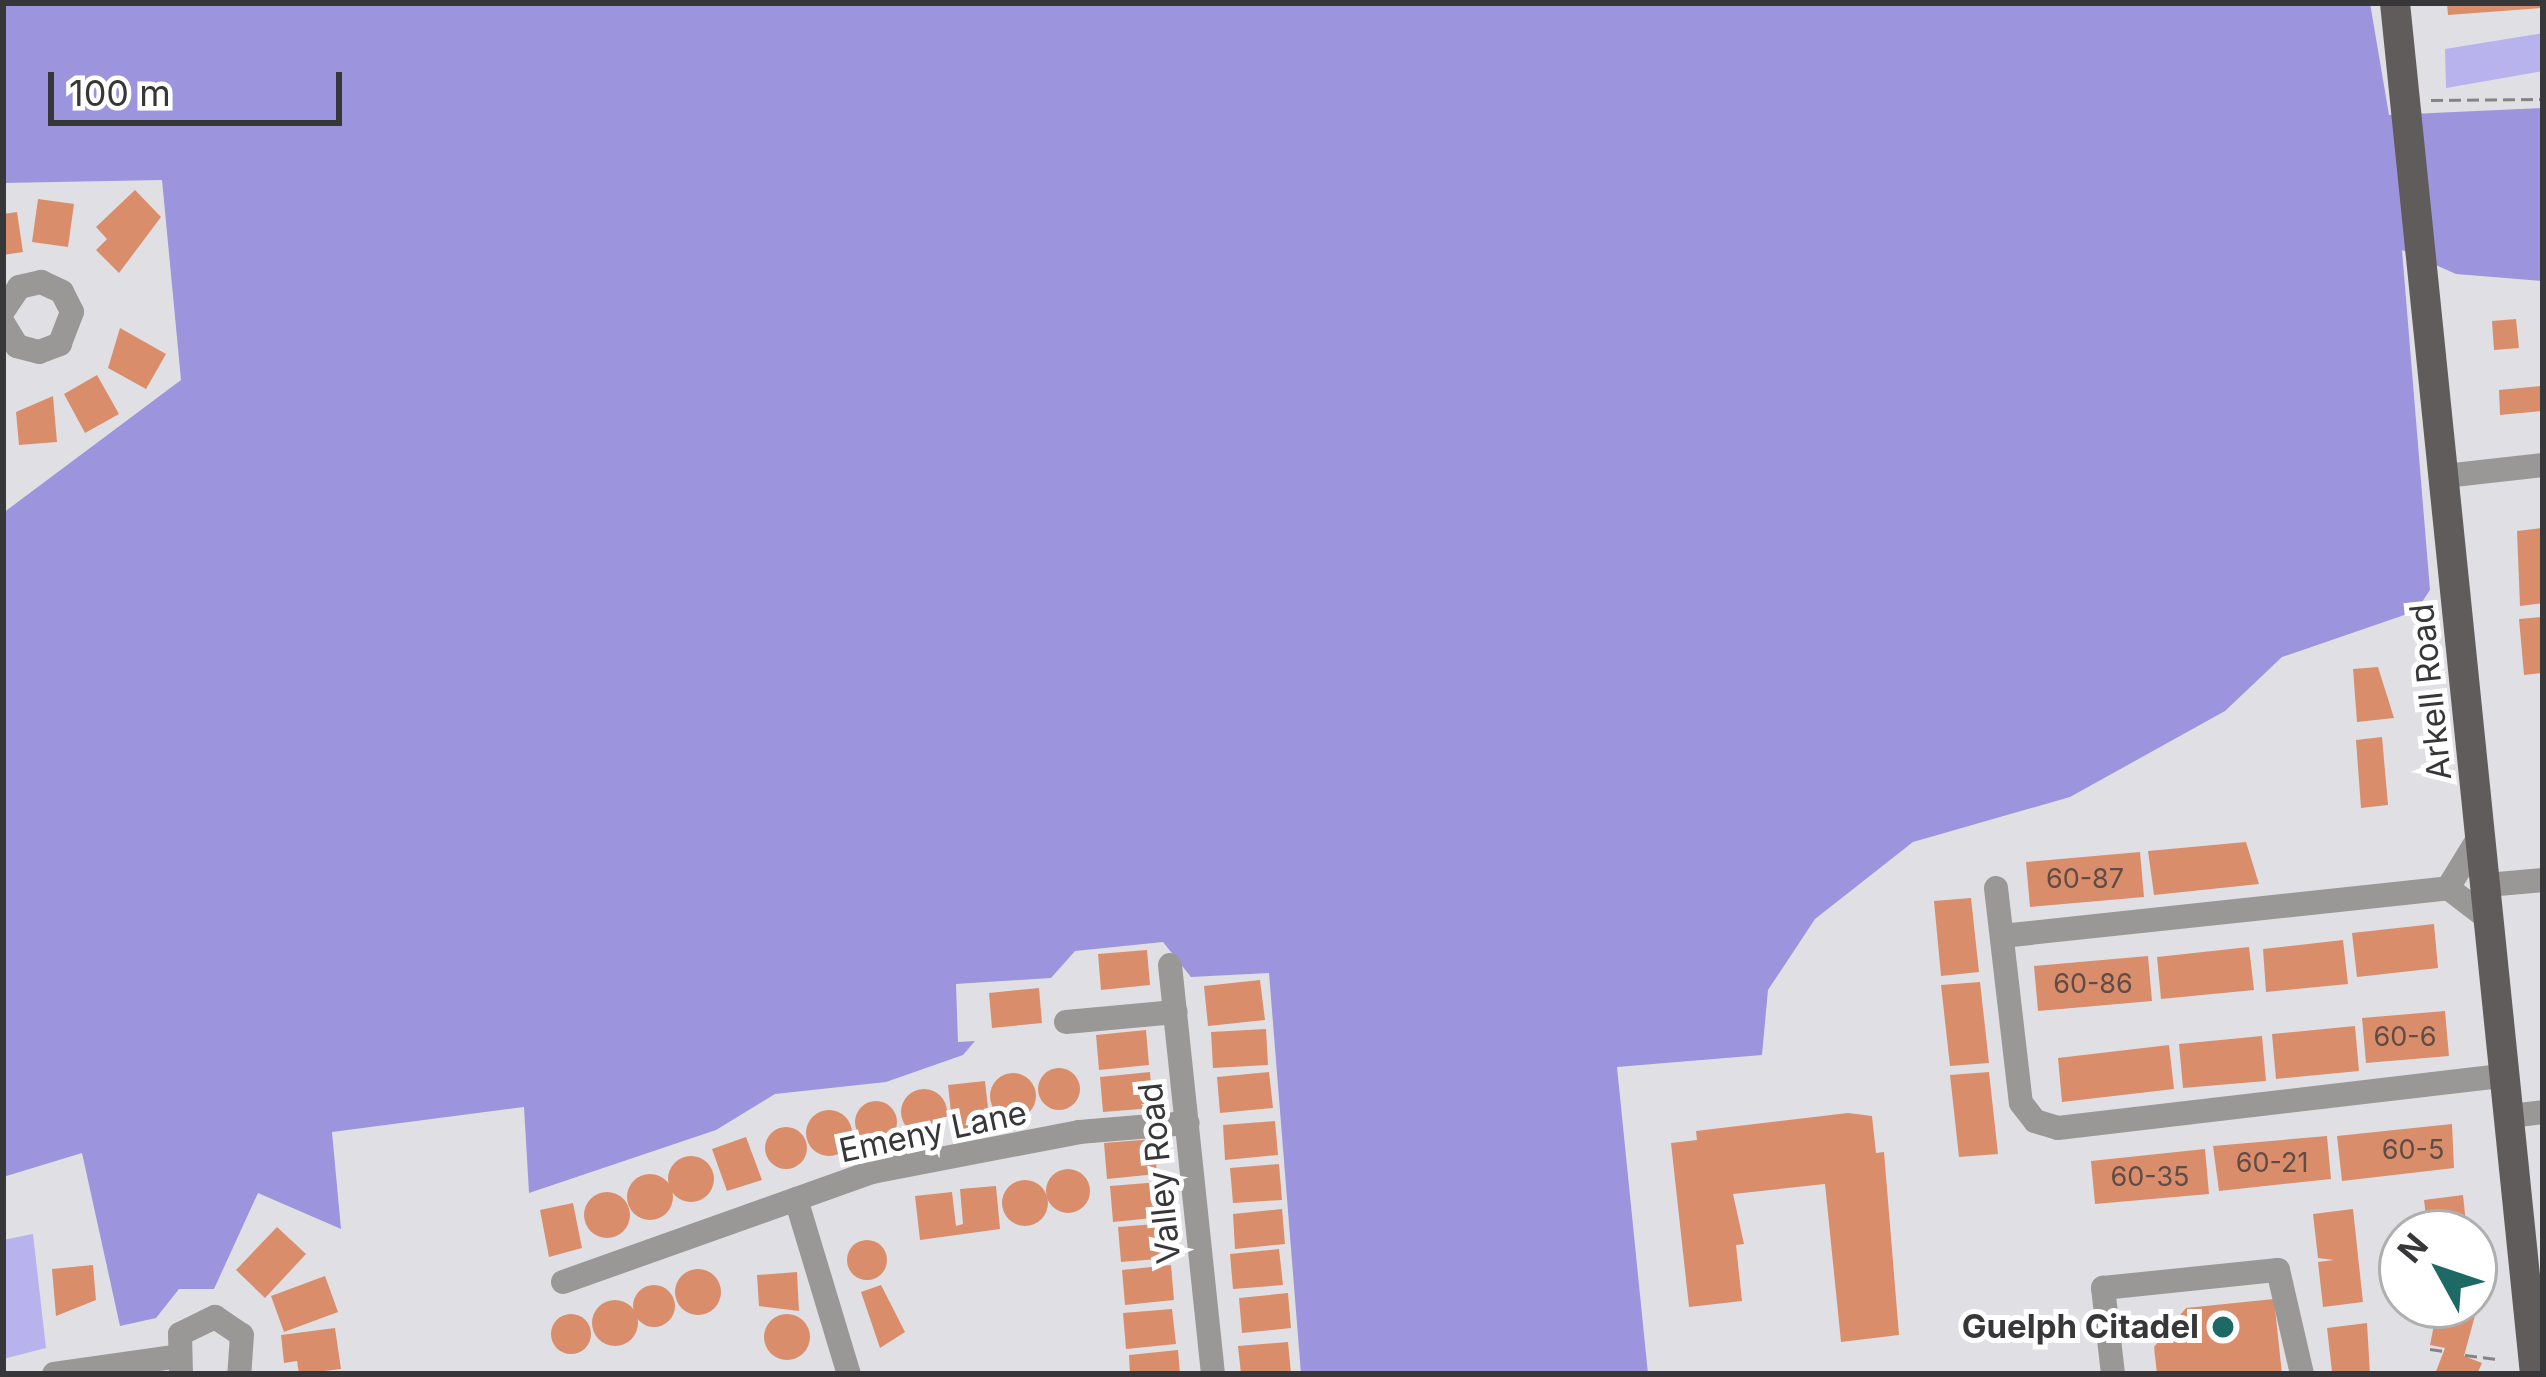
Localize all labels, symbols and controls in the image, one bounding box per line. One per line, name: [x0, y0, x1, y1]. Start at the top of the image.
scale bar: [54, 48, 348, 122]
text: 100 m: [69, 71, 171, 115]
street label: Arkell Road: [2402, 602, 2460, 782]
house number: 60-87: [2046, 863, 2124, 895]
house number: 60-86: [2053, 968, 2133, 1000]
house number: 60-6: [2374, 1021, 2436, 1053]
street label: Valley Road: [1131, 1081, 1189, 1265]
street label: Emeny Lane: [836, 1093, 1030, 1171]
house number: 60-5: [2382, 1134, 2444, 1166]
house number: 60-21: [2236, 1147, 2308, 1179]
house number: 60-35: [2111, 1161, 2189, 1193]
north arrow: [2378, 1209, 2498, 1329]
text: N: [2389, 1225, 2436, 1270]
place label: Guelph Citadel: [1962, 1307, 2199, 1347]
marker: Guelph Citadel: [2210, 1314, 2236, 1340]

